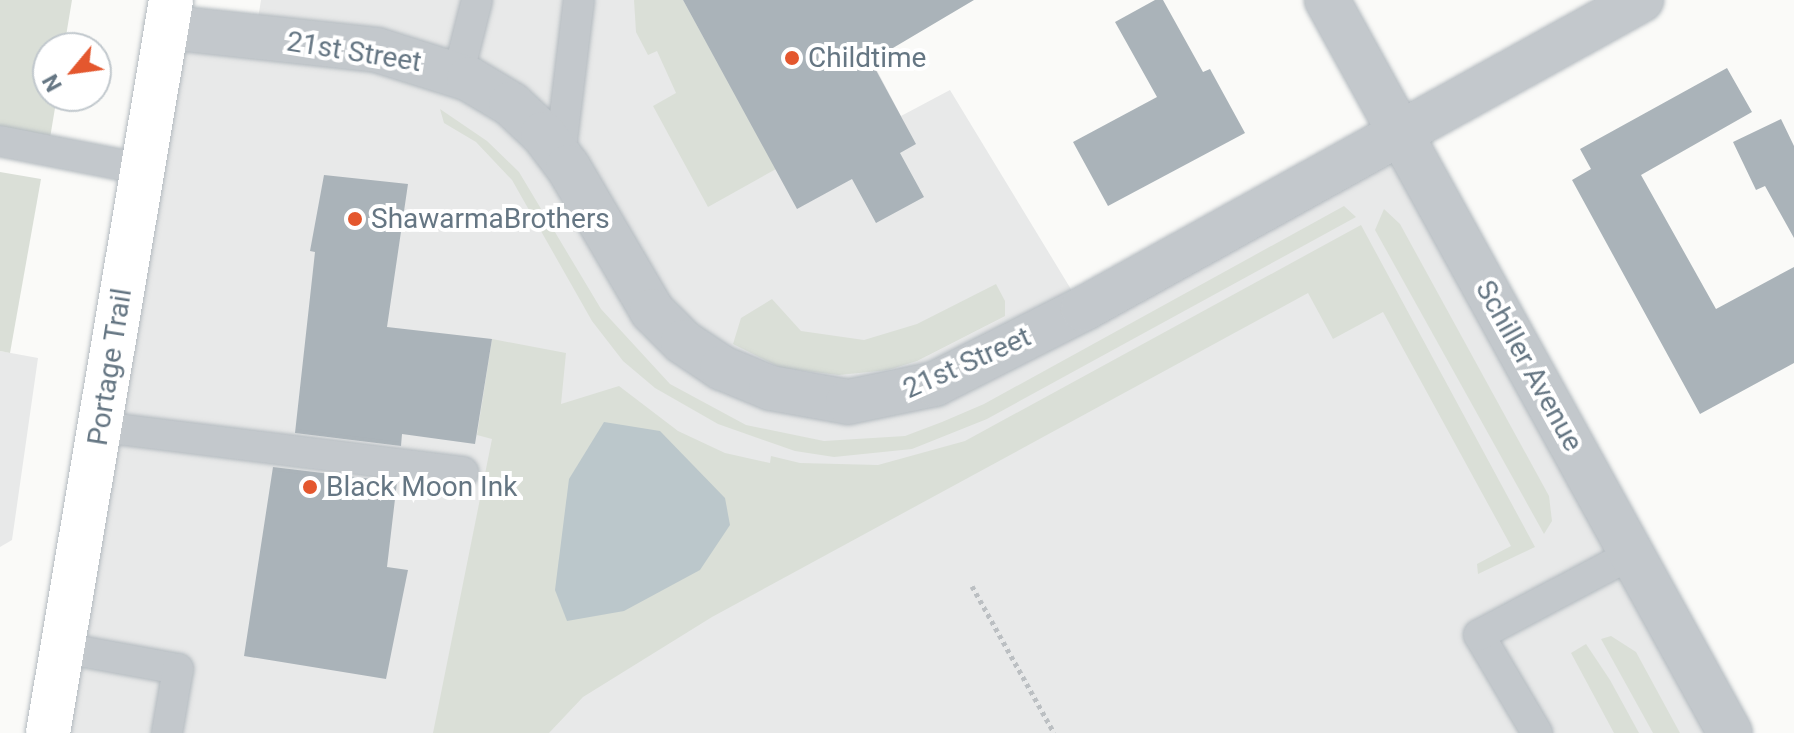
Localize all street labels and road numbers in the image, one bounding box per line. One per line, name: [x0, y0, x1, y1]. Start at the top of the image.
street label: 21st Street: [284, 25, 424, 79]
street label: Schiller Avenue: [1468, 275, 1590, 457]
street label: Portage Trail: [81, 286, 139, 448]
street label: 21st Street: [898, 320, 1036, 406]

